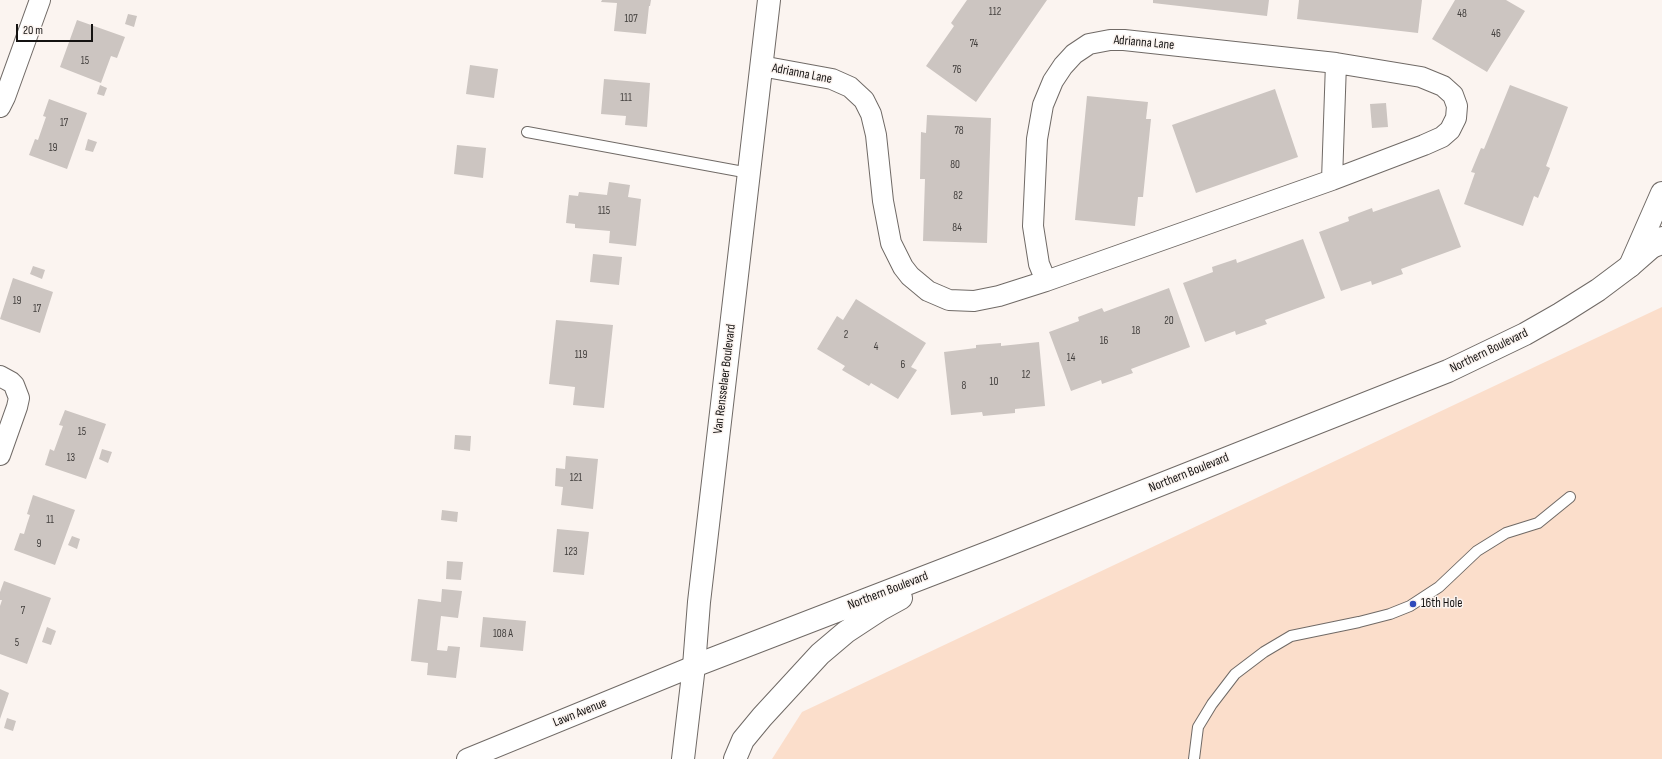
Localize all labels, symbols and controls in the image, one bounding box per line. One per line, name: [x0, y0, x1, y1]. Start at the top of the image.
house number: 112: [989, 5, 1001, 19]
house number: 48: [1457, 7, 1467, 21]
house number: 107: [624, 12, 638, 26]
scale bar: [18, 16, 95, 42]
text: 20 m: [23, 23, 43, 38]
house number: 46: [1491, 27, 1501, 41]
street label: Adrianna Lane: [1113, 33, 1175, 53]
house number: 74: [970, 37, 978, 51]
house number: 15: [81, 54, 89, 68]
street label: Adrianna Lane: [771, 61, 833, 87]
house number: 76: [952, 63, 962, 77]
house number: 111: [620, 91, 632, 105]
house number: 17: [60, 116, 68, 130]
house number: 78: [954, 124, 964, 138]
house number: 19: [49, 141, 57, 155]
house number: 80: [950, 158, 960, 172]
house number: 82: [953, 189, 963, 203]
house number: 115: [598, 204, 610, 218]
house number: 84: [952, 221, 962, 235]
house number: 19: [13, 294, 21, 308]
house number: 17: [33, 302, 41, 316]
house number: 20: [1164, 314, 1174, 328]
street label: Van Rensselaer Boulevard: [711, 323, 739, 435]
house number: 18: [1132, 324, 1140, 338]
street label: Northern Boulevard: [1447, 325, 1531, 377]
house number: 2: [844, 328, 848, 342]
house number: 16: [1100, 334, 1108, 348]
house number: 4: [874, 340, 878, 354]
house number: 119: [575, 348, 587, 362]
house number: 14: [1067, 351, 1075, 365]
house number: 6: [901, 358, 905, 372]
house number: 12: [1022, 368, 1030, 382]
house number: 10: [990, 375, 998, 389]
house number: 8: [962, 379, 966, 393]
house number: 15: [78, 425, 86, 439]
street label: Northern Boulevard: [1147, 450, 1231, 496]
house number: 13: [67, 451, 75, 465]
house number: 121: [570, 471, 582, 485]
house number: 11: [46, 513, 54, 527]
house number: 9: [37, 537, 41, 551]
house number: 123: [564, 545, 578, 559]
street label: Northern Boulevard: [846, 568, 930, 614]
place label: 16th Hole: [1421, 596, 1462, 612]
marker: 16th Hole: [1408, 599, 1418, 609]
house number: 7: [21, 604, 25, 618]
house number: 108 A: [493, 627, 513, 641]
house number: 5: [15, 636, 19, 650]
street label: Lawn Avenue: [551, 695, 609, 731]

